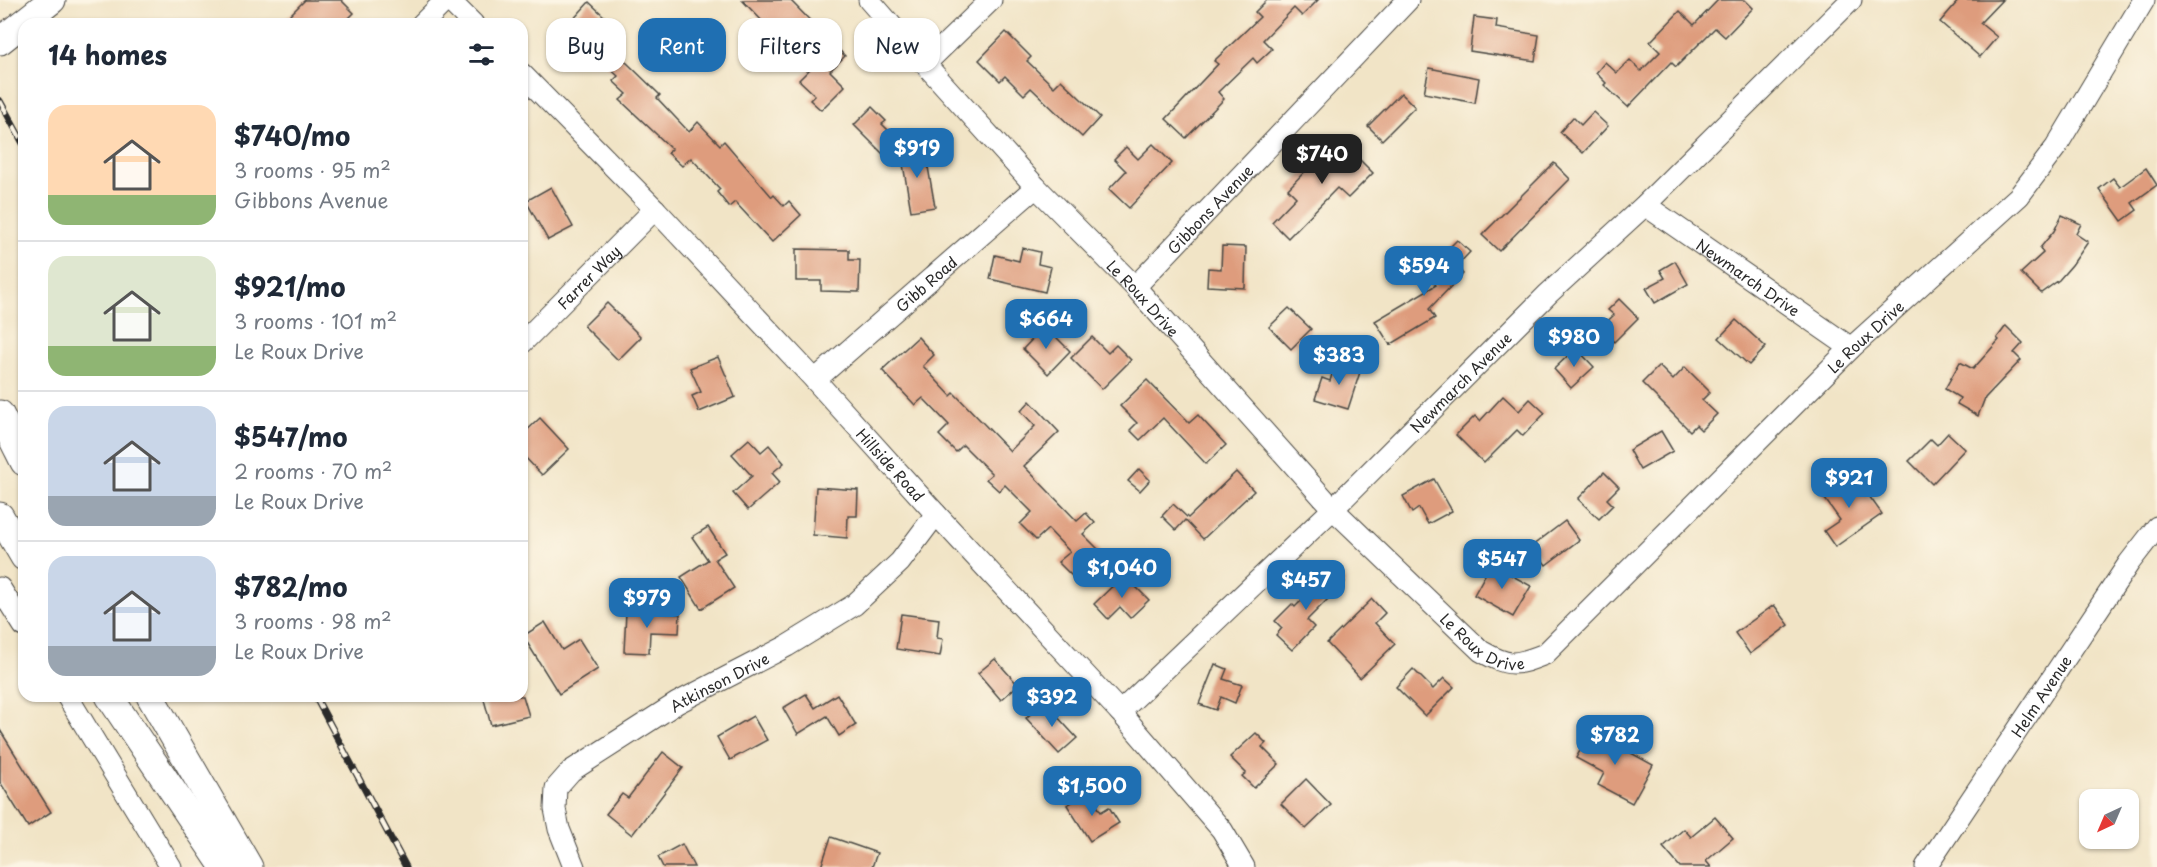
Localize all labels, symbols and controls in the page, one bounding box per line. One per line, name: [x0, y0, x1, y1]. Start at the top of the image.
chip: Buy: [546, 18, 626, 72]
chip: Rent: [638, 18, 726, 72]
chip: Filters: [738, 18, 842, 72]
chip: New: [854, 18, 940, 72]
text: 14 homes: [48, 35, 167, 74]
icon: filters: [465, 38, 498, 71]
text: $740/mo: [234, 116, 350, 155]
pin: $919: [881, 128, 953, 179]
icon: home: [96, 129, 168, 201]
text: $919: [894, 132, 940, 162]
pin: $740: [1286, 134, 1358, 185]
text: $740: [1296, 138, 1348, 168]
text: 3 rooms · 95 m²: [234, 155, 391, 185]
street label: Gibbons Avenue: [1161, 159, 1258, 259]
text: Gibbons Avenue: [234, 185, 388, 215]
street label: Newmarch Drive: [1692, 233, 1805, 321]
street label: Farrer Way: [551, 239, 625, 314]
pin: $594: [1388, 246, 1460, 297]
street label: Gibb Road: [890, 250, 962, 317]
text: $594: [1399, 250, 1450, 280]
street label: Le Roux Drive: [1102, 254, 1185, 341]
text: $921/mo: [234, 267, 346, 306]
icon: home: [96, 280, 168, 352]
street label: Le Roux Drive: [1821, 294, 1908, 378]
pin: $664: [1010, 299, 1082, 350]
text: $664: [1019, 303, 1073, 333]
text: 3 rooms · 101 m²: [234, 306, 397, 336]
pin: $980: [1538, 317, 1610, 368]
text: $980: [1548, 321, 1600, 351]
street label: Newmarch Avenue: [1404, 326, 1516, 438]
pin: $383: [1303, 335, 1375, 386]
text: Le Roux Drive: [234, 336, 364, 366]
text: $383: [1313, 339, 1365, 369]
text: $547/mo: [234, 417, 348, 456]
street label: Hillside Road: [852, 422, 930, 506]
icon: home: [96, 430, 168, 502]
text: 2 rooms · 70 m²: [234, 456, 392, 486]
pin: $921: [1813, 458, 1885, 509]
text: $921: [1825, 462, 1873, 492]
text: Le Roux Drive: [234, 486, 364, 516]
pin: $547: [1466, 539, 1538, 590]
text: $547: [1477, 543, 1527, 573]
pin: $1,040: [1073, 548, 1171, 599]
text: $1,040: [1087, 552, 1157, 582]
pin: $457: [1270, 560, 1342, 611]
text: $457: [1281, 564, 1331, 594]
text: $782/mo: [234, 567, 348, 606]
pin: $979: [611, 578, 683, 629]
icon: home: [96, 580, 168, 652]
text: $979: [623, 582, 671, 612]
text: 3 rooms · 98 m²: [234, 606, 392, 636]
street label: Le Roux Drive: [1436, 607, 1526, 675]
text: Le Roux Drive: [234, 636, 364, 666]
street label: Atkinson Drive: [664, 646, 773, 717]
street label: Helm Avenue: [2005, 650, 2076, 741]
pin: $392: [1016, 677, 1088, 728]
text: $392: [1026, 681, 1078, 711]
pin: $782: [1579, 715, 1651, 766]
text: $782: [1590, 719, 1640, 749]
pin: $1,500: [1043, 766, 1141, 817]
text: $1,500: [1057, 770, 1127, 800]
north arrow: [2079, 789, 2139, 849]
map controls: [2079, 789, 2139, 849]

